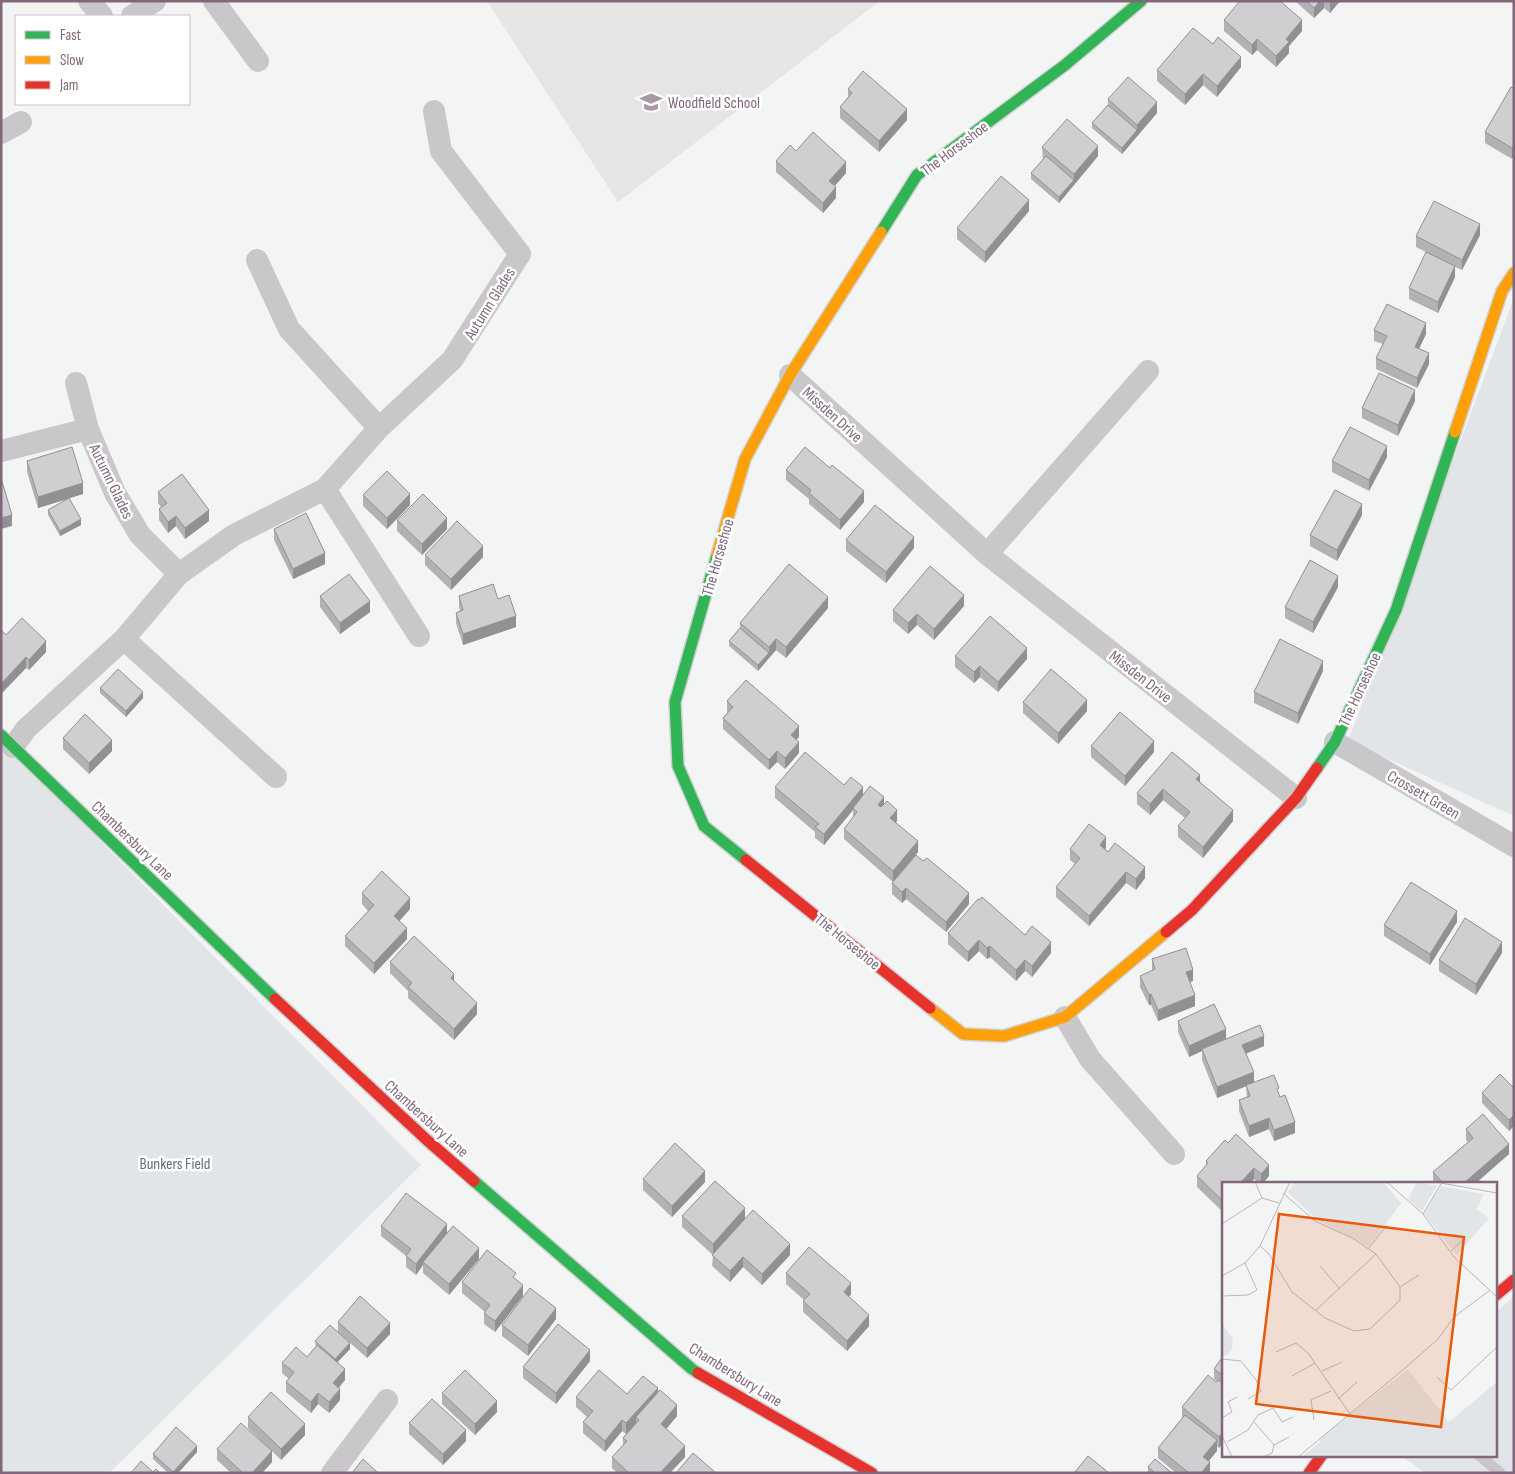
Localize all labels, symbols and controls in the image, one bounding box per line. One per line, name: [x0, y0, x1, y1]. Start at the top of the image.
legend: [15, 15, 190, 105]
text: Fast: [60, 26, 82, 45]
text: Slow: [60, 51, 84, 70]
text: Jam: [59, 76, 78, 95]
school or university icon: Woodfield School: [638, 89, 664, 115]
place label: Woodfield School: [668, 94, 760, 113]
street label: The Horseshoe: [918, 118, 992, 181]
street label: Autumn Glades: [460, 264, 520, 344]
street label: Missden Drive: [798, 383, 866, 447]
street label: Autumn Glades: [84, 440, 137, 522]
street label: The Horseshoe: [698, 517, 738, 598]
street label: Missden Drive: [1105, 647, 1175, 708]
street label: The Horseshoe: [1335, 650, 1386, 730]
street label: Crossett Green: [1384, 767, 1463, 824]
street label: Chambersbury Lane: [87, 797, 177, 885]
street label: The Horseshoe: [810, 910, 884, 974]
street label: Chambersbury Lane: [380, 1076, 472, 1162]
park label: Bunkers Field: [140, 1155, 210, 1174]
inset map: [1222, 1182, 1498, 1456]
street label: Chambersbury Lane: [685, 1339, 785, 1412]

